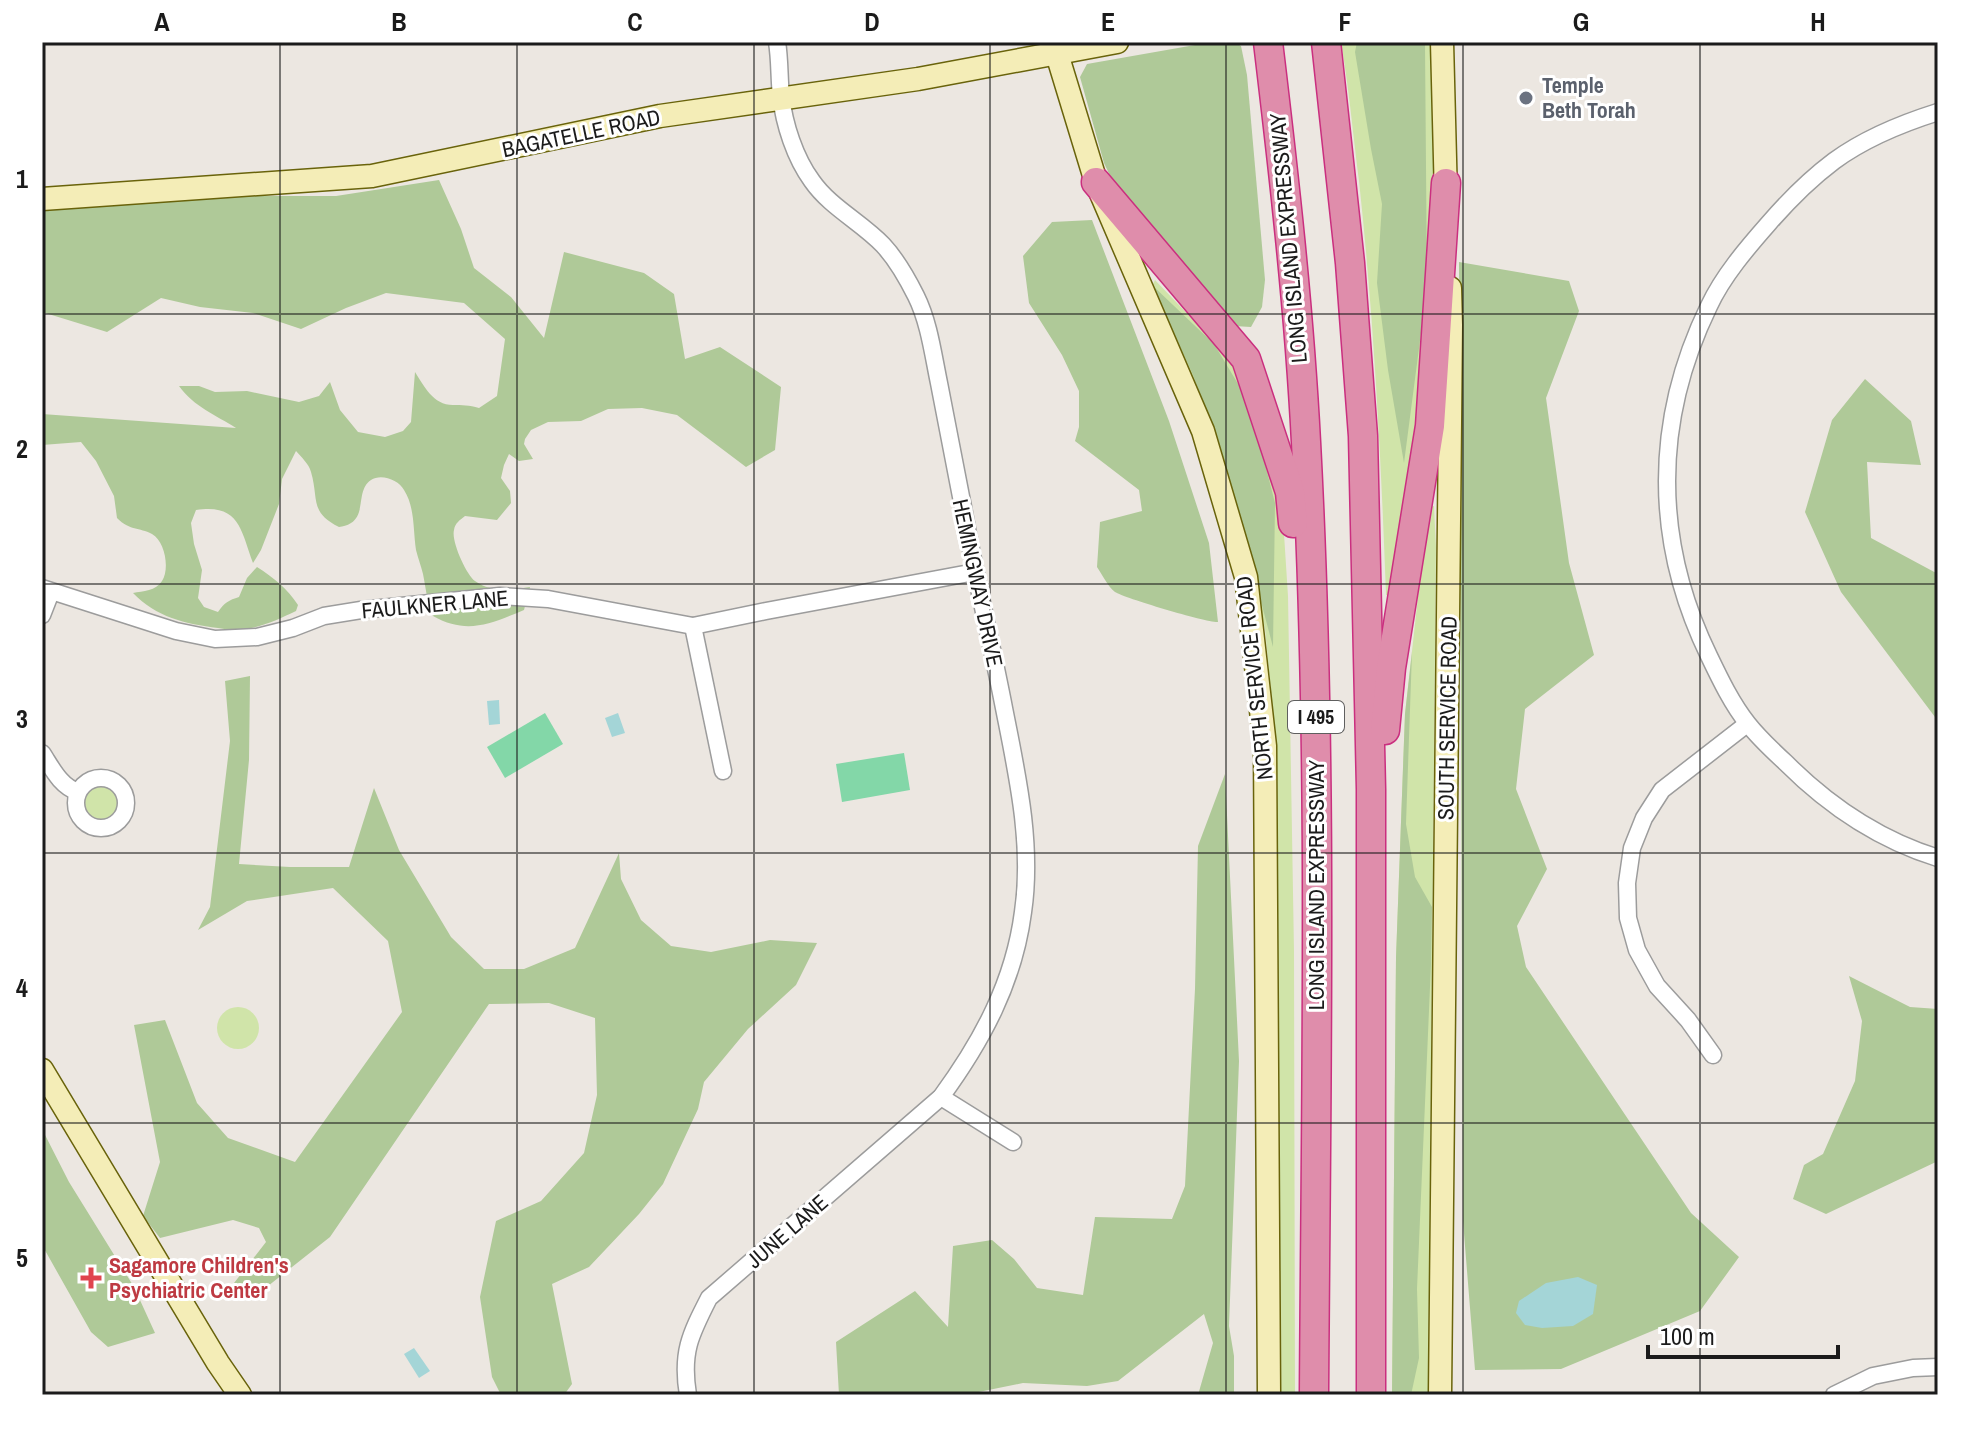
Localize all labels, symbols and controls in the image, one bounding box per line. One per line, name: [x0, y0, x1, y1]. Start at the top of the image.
text: A: [154, 4, 170, 39]
text: B: [391, 4, 407, 39]
text: C: [627, 4, 643, 39]
text: D: [864, 4, 880, 39]
text: E: [1101, 4, 1115, 39]
text: F: [1338, 4, 1352, 39]
text: G: [1573, 4, 1589, 39]
text: H: [1810, 4, 1826, 39]
place label: Temple Beth Torah: [1542, 70, 1636, 125]
marker: Temple Beth Torah: [1517, 89, 1535, 107]
street label: BAGATELLE ROAD: [499, 102, 663, 164]
street label: LONG ISLAND EXPRESSWAY: [1262, 112, 1314, 364]
text: 1: [16, 161, 28, 196]
text: 2: [16, 431, 28, 466]
street label: HEMINGWAY DRIVE: [946, 496, 1010, 670]
street label: NORTH SERVICE ROAD: [1228, 575, 1280, 781]
street label: FAULKNER LANE: [360, 583, 510, 625]
street label: SOUTH SERVICE ROAD: [1430, 616, 1464, 820]
text: 3: [16, 701, 28, 736]
road number: I 495: [1288, 701, 1344, 733]
street label: LONG ISLAND EXPRESSWAY: [1301, 760, 1331, 1010]
text: 4: [16, 970, 28, 1005]
street label: JUNE LANE: [740, 1187, 834, 1275]
text: 5: [16, 1240, 28, 1275]
place label: Sagamore Children's Psychiatric Center: [109, 1250, 289, 1305]
marker: Sagamore Children's Psychiatric Center: [80, 1267, 102, 1289]
scale bar: [1648, 1309, 1838, 1359]
text: 100 m: [1660, 1320, 1715, 1352]

